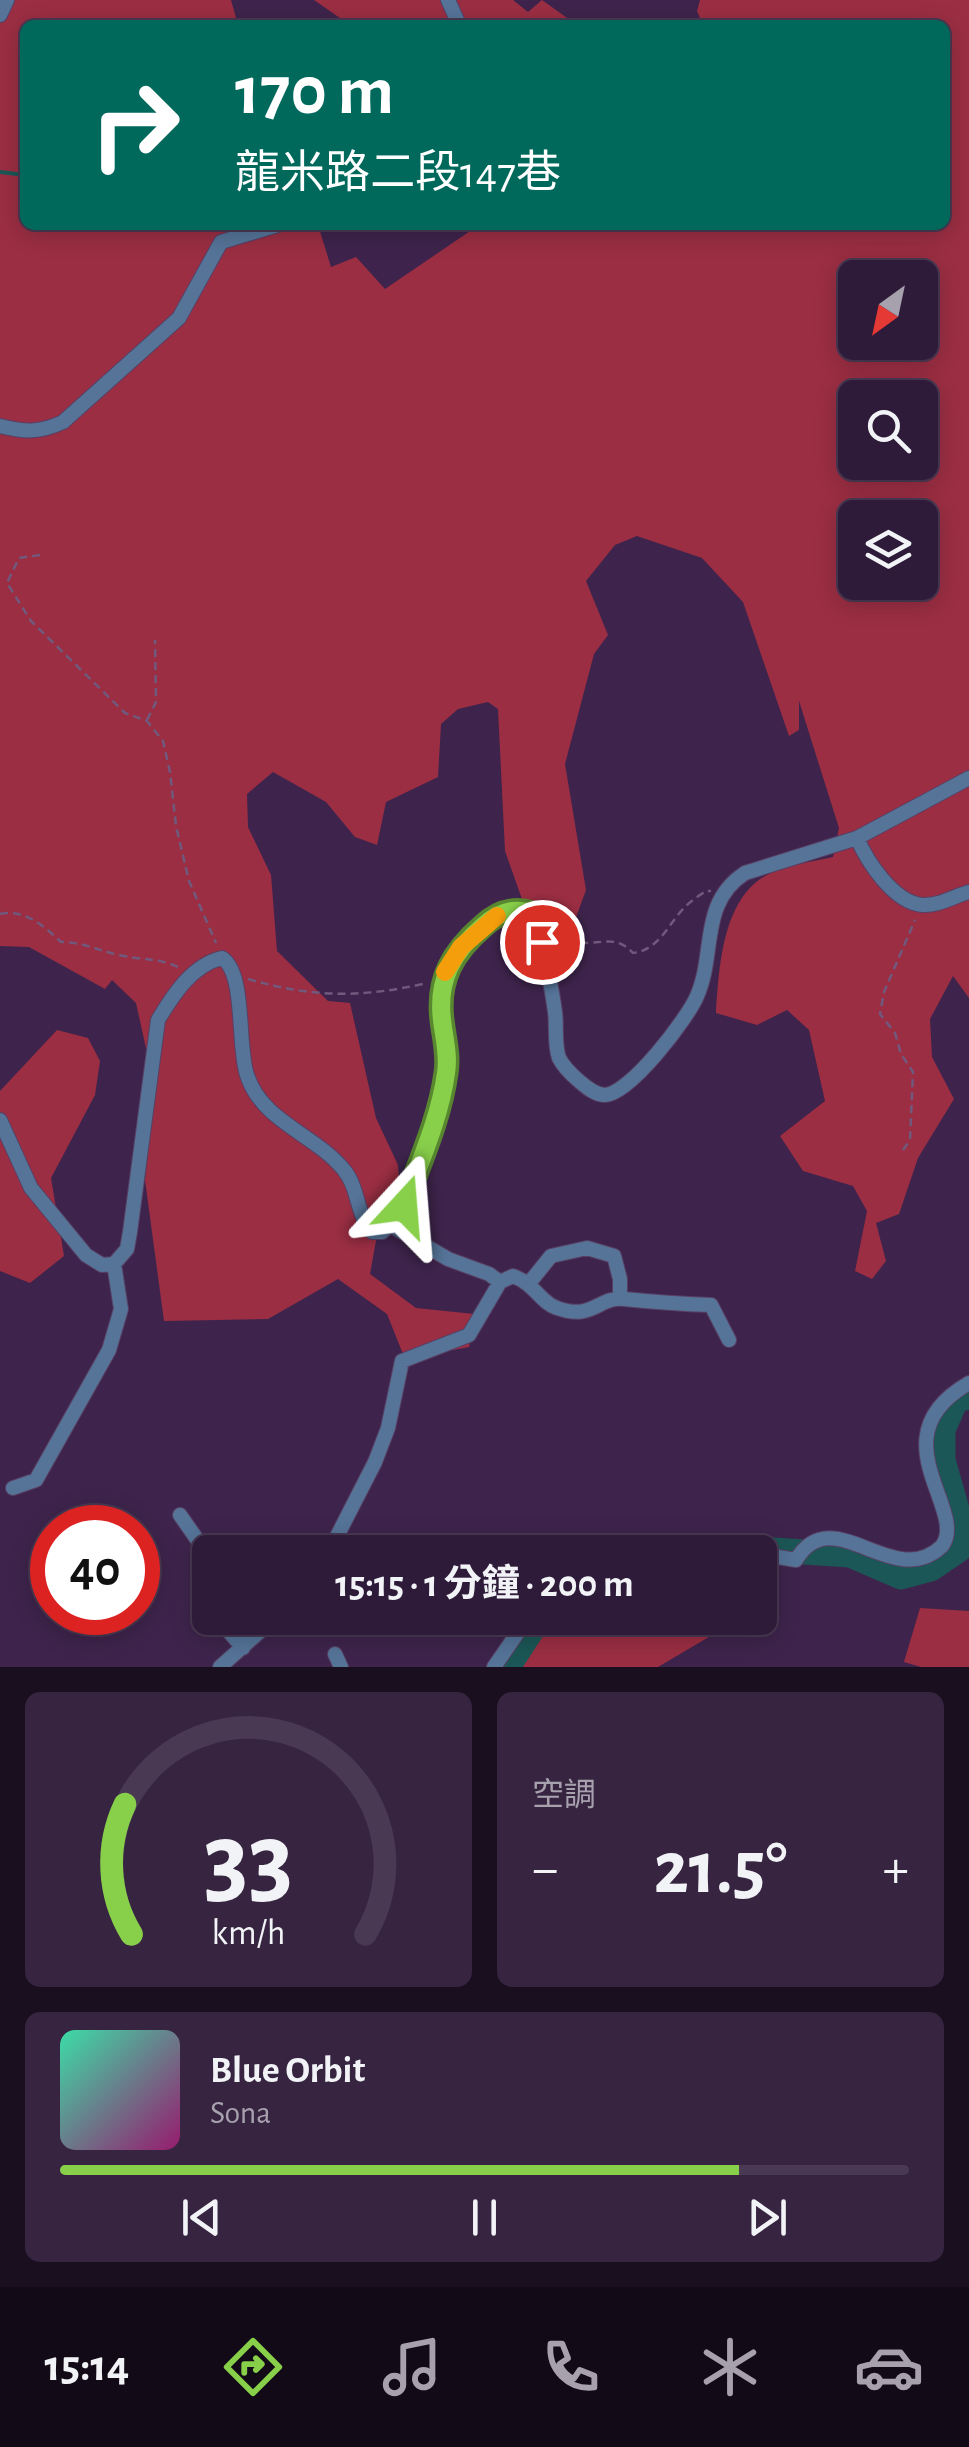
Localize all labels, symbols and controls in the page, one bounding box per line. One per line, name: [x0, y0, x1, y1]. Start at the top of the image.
text: 170 m: [235, 57, 394, 127]
icon: right: [70, 60, 200, 190]
text: 龍米路二段147巷: [235, 151, 561, 196]
north arrow: [838, 260, 938, 360]
map controls: [838, 260, 938, 600]
button: search: [838, 380, 938, 480]
button: layers: [838, 500, 938, 600]
pin: [500, 900, 585, 985]
icon: arrive: [515, 915, 570, 970]
position arrow: [352, 1154, 456, 1258]
speed limit sign: 40: [30, 1505, 160, 1635]
text: 15:15 · 1 分鐘 · 200 m: [335, 1566, 634, 1604]
text: 空調: [532, 1779, 596, 1811]
text: 33: [204, 1809, 293, 1913]
text: 21.5°: [654, 1832, 787, 1907]
text: −: [532, 1842, 558, 1897]
text: +: [883, 1842, 909, 1897]
text: km/h: [212, 1915, 285, 1951]
text: Blue Orbit: [210, 2052, 365, 2090]
text: Sona: [210, 2097, 271, 2129]
icon: previous: [174, 2190, 229, 2245]
icon: pause: [457, 2190, 512, 2245]
icon: next: [740, 2190, 795, 2245]
icon: directions: [218, 2332, 288, 2402]
icon: music: [377, 2332, 447, 2402]
icon: phone: [536, 2332, 606, 2402]
icon: climate: [695, 2332, 765, 2402]
icon: car: [854, 2332, 924, 2402]
text: 15:14: [45, 2344, 129, 2389]

